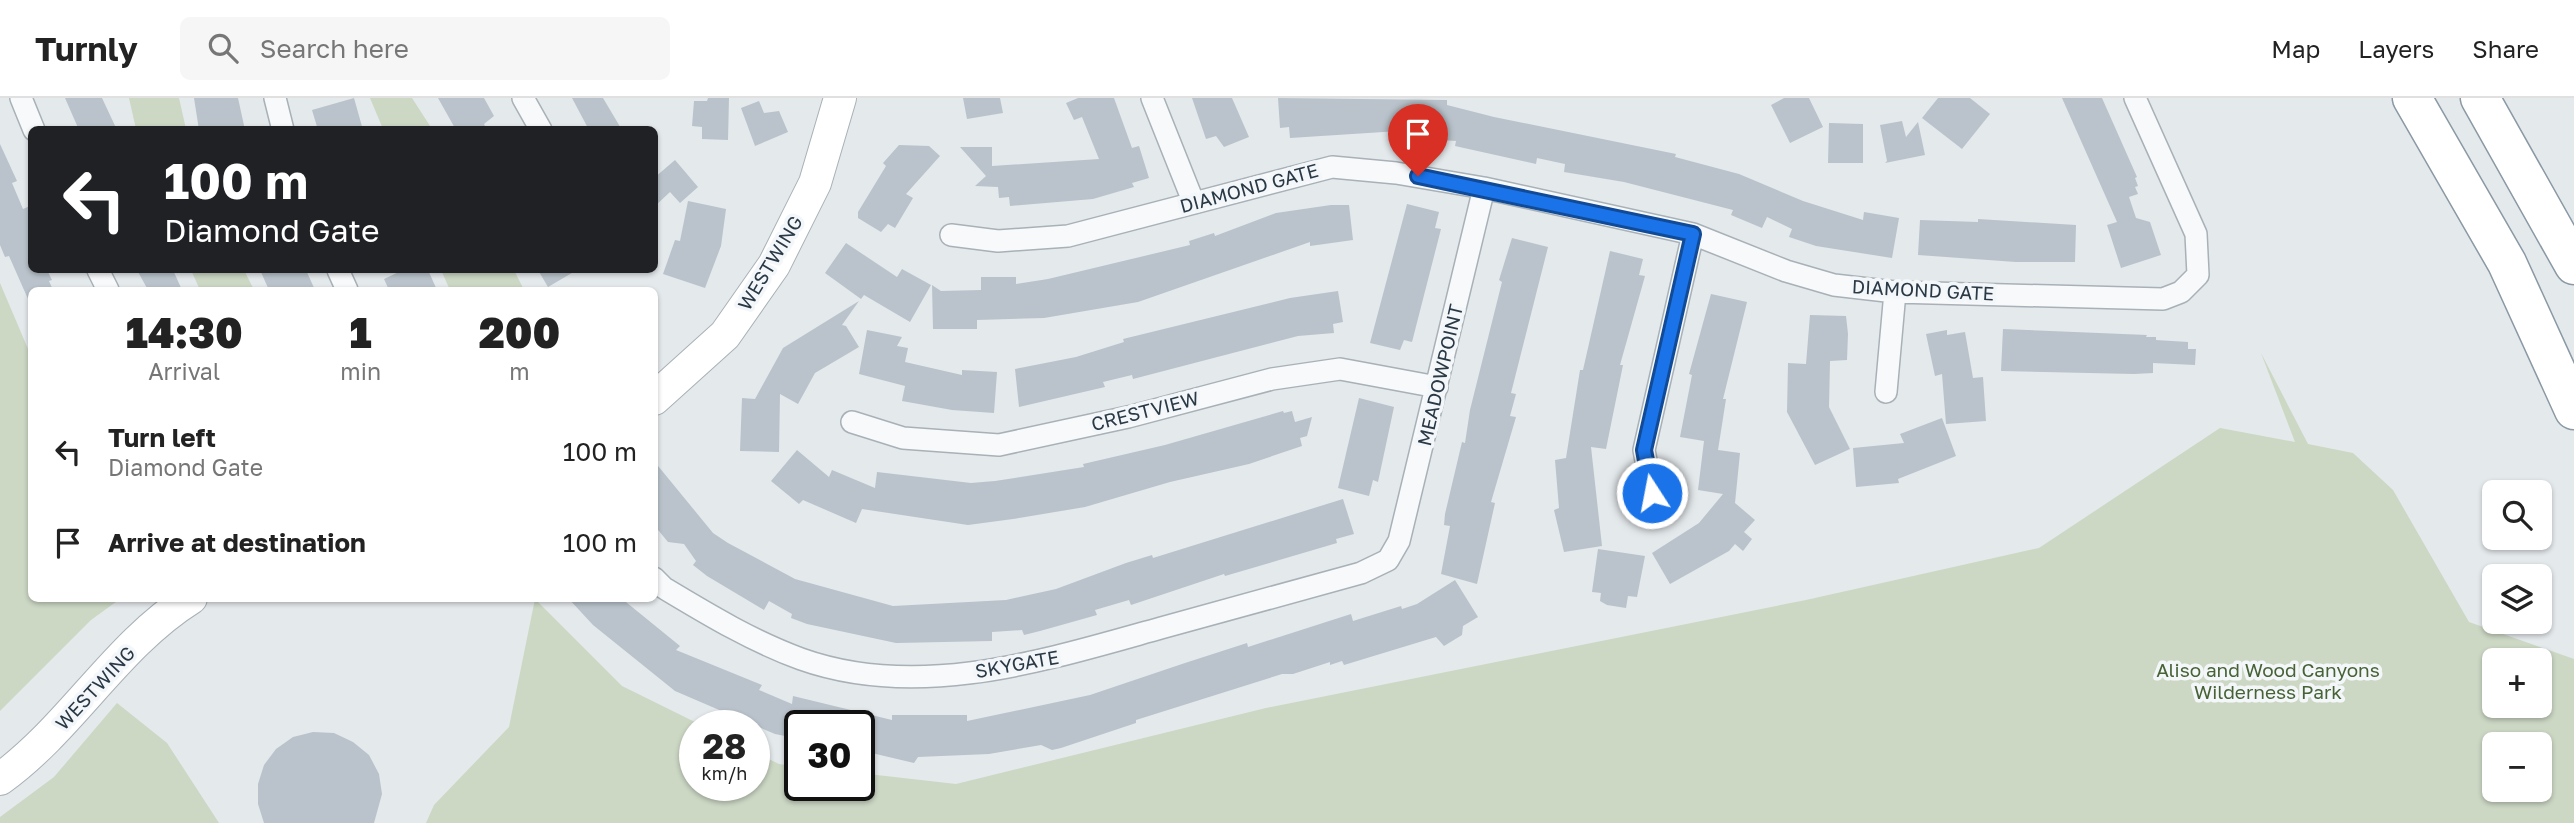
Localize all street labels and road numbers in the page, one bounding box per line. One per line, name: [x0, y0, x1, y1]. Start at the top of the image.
street label: DIAMOND GATE: [1177, 158, 1321, 217]
street label: WESTWING: [732, 211, 807, 314]
street label: DIAMOND GATE: [1851, 274, 1995, 305]
street label: MEADOWPOINT: [1412, 302, 1467, 448]
street label: CRESTVIEW: [1089, 386, 1201, 435]
street label: WESTWING: [50, 641, 139, 734]
street label: SKYGATE: [973, 645, 1061, 682]

